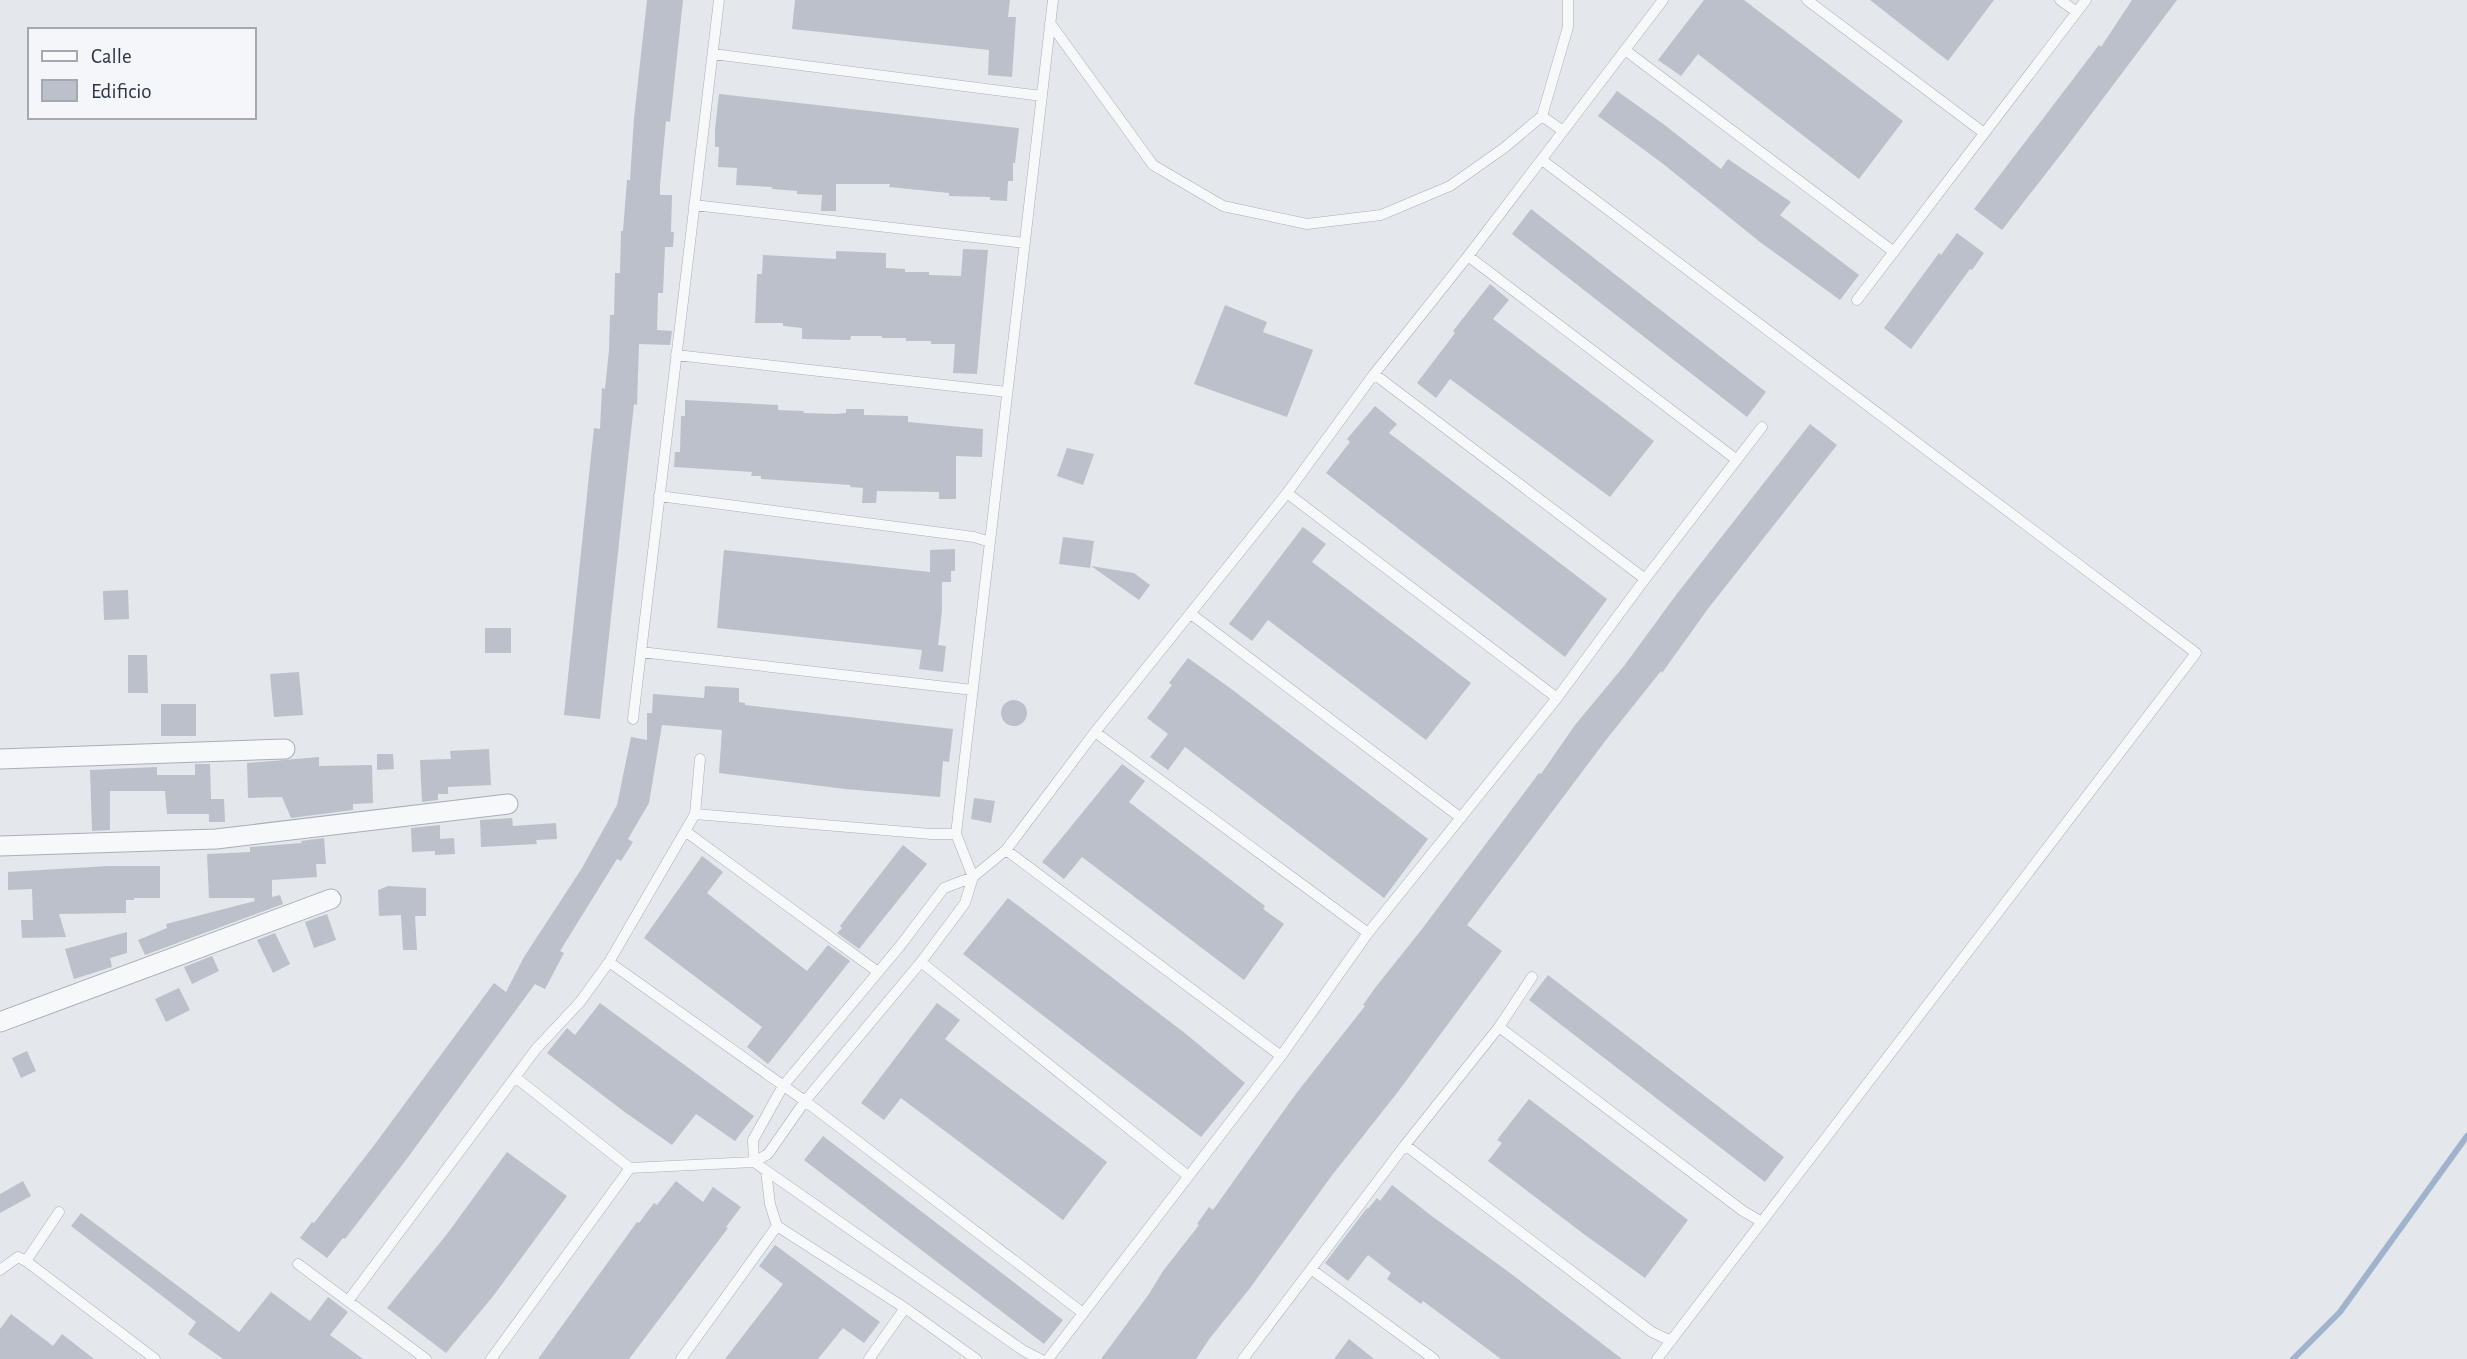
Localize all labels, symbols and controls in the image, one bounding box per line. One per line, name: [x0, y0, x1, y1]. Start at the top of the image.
legend: [28, 28, 256, 119]
text: Calle: [91, 46, 132, 67]
text: Edificio: [91, 81, 152, 102]

